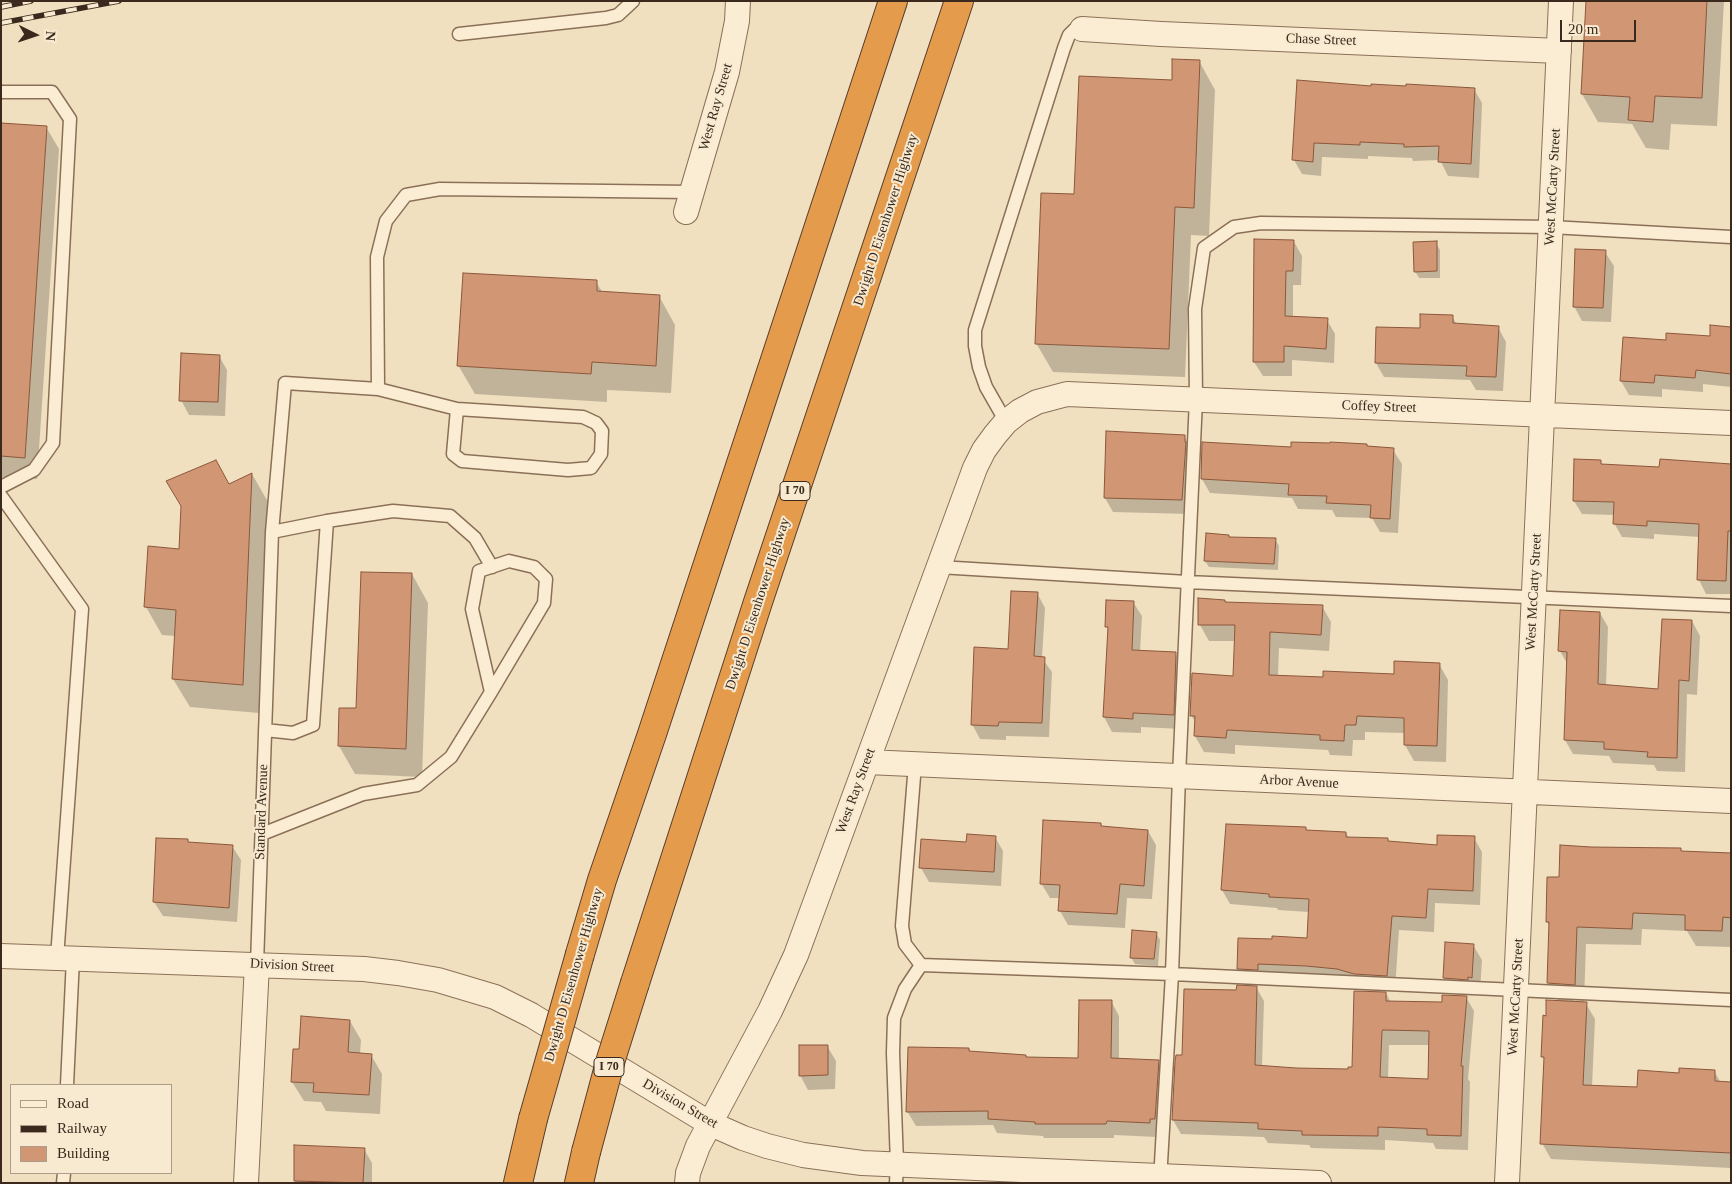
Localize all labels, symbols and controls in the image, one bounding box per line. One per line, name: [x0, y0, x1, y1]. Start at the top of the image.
north arrow: [10, 10, 60, 60]
scale bar: [1562, 10, 1638, 42]
text: 20 m: [1568, 21, 1598, 37]
street label: Chase Street: [1286, 30, 1356, 50]
text: N: [43, 31, 58, 42]
street label: West Ray Street: [696, 61, 736, 153]
street label: West McCarty Street: [1542, 128, 1564, 246]
street label: Dwight D Eisenhower Highway: [850, 132, 922, 308]
street label: Coffey Street: [1341, 397, 1417, 417]
road number: I 70: [780, 482, 810, 501]
street label: Dwight D Eisenhower Highway: [722, 516, 794, 692]
street label: West McCarty Street: [1523, 533, 1545, 651]
street label: West Ray Street: [833, 746, 879, 836]
street label: Standard Avenue: [252, 764, 272, 860]
street label: Arbor Avenue: [1259, 772, 1339, 792]
street label: Dwight D Eisenhower Highway: [541, 886, 607, 1064]
street label: West McCarty Street: [1505, 938, 1527, 1056]
street label: Division Street: [249, 955, 335, 977]
road number: I 70: [594, 1058, 624, 1076]
street label: Division Street: [639, 1076, 721, 1132]
legend: [10, 1084, 172, 1174]
text: Road: [57, 1095, 89, 1111]
text: Railway: [57, 1120, 107, 1136]
text: Building: [57, 1145, 110, 1161]

